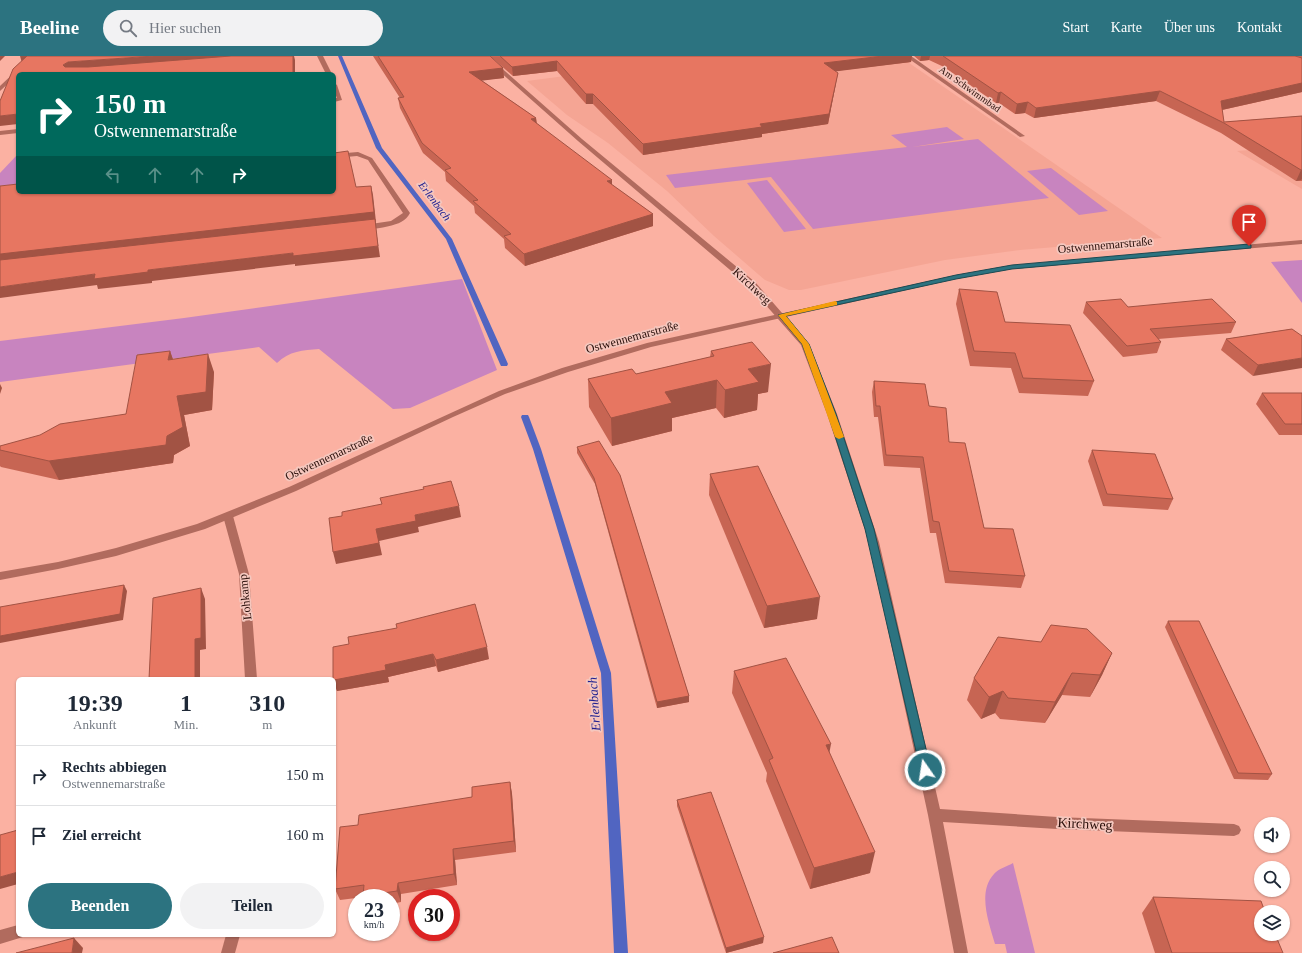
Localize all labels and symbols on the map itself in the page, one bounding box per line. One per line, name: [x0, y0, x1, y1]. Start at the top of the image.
street label: Am Schwimmbad: [937, 64, 1003, 114]
water label: Erlenbach: [416, 178, 454, 223]
pin: [1232, 205, 1266, 246]
street label: Ostwennemarstraße: [1057, 234, 1153, 256]
street label: Kirchweg: [730, 265, 774, 307]
street label: Ostwennemarstraße: [584, 318, 680, 356]
street label: Ostwennemarstraße: [283, 431, 375, 483]
street label: Lohkamp: [236, 573, 254, 621]
water label: Erlenbach: [585, 676, 603, 733]
position arrow: [904, 749, 946, 791]
street label: Kirchweg: [1057, 815, 1113, 833]
speed limit sign: 30: [408, 889, 460, 941]

